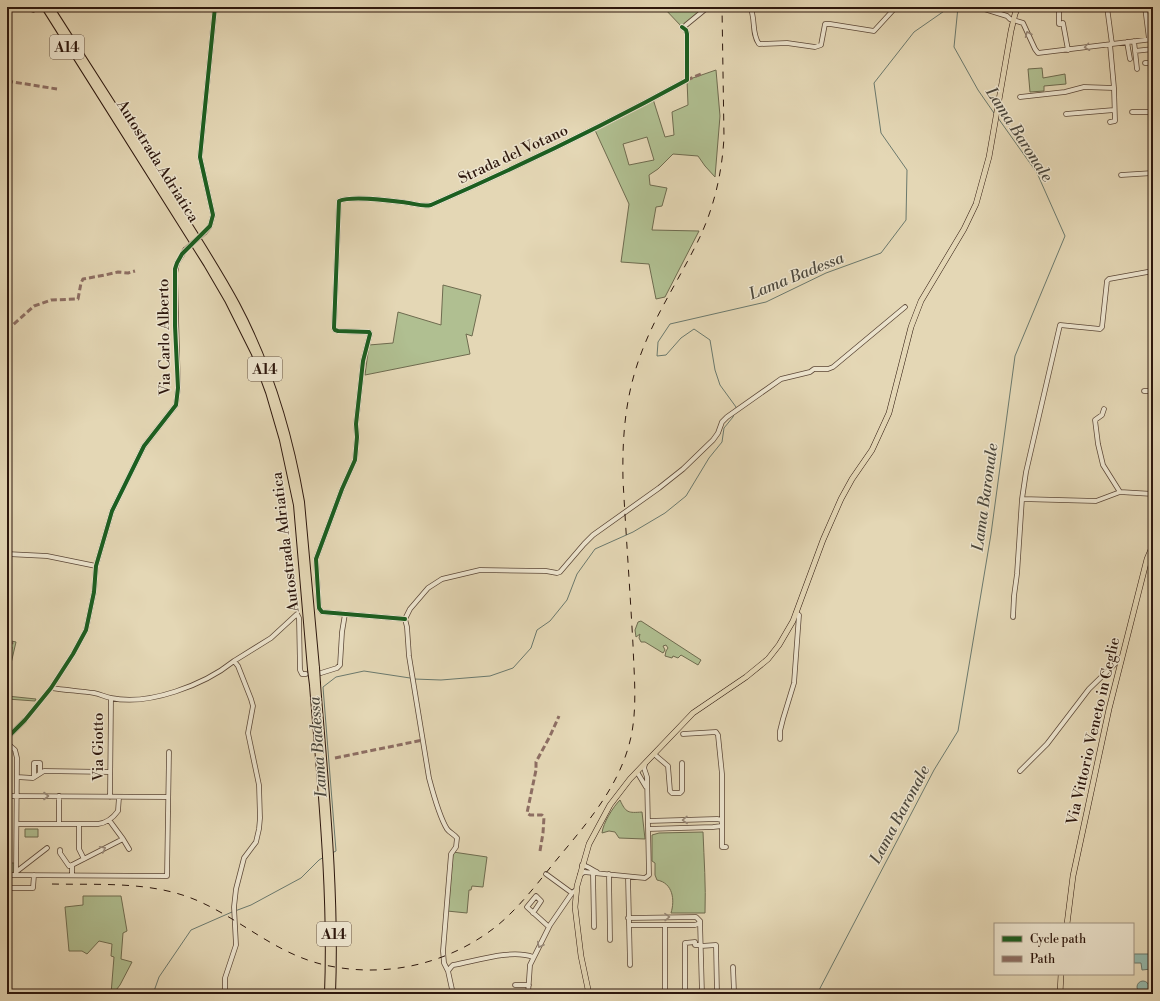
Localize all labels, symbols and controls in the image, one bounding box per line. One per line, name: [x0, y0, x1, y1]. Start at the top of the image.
one-way arrow: [1025, 30, 1033, 37]
road number: A14: [50, 35, 84, 59]
one-way arrow: [1083, 42, 1090, 51]
water label: Lama Baronale: [981, 83, 1057, 186]
street label: Autostrada Adriatica: [112, 96, 203, 226]
street label: Strada del Votano: [455, 121, 571, 188]
water label: Lama Badessa: [745, 248, 847, 304]
street label: Via Carlo Alberto: [154, 278, 175, 397]
road number: A14: [248, 357, 282, 381]
water label: Lama Baronale: [967, 442, 1003, 553]
street label: Autostrada Adriatica: [267, 470, 304, 614]
street label: Via Vittorio Veneto in Ceglie: [1062, 635, 1124, 828]
water label: Lama Badessa: [305, 696, 332, 799]
street label: Via Giotto: [89, 713, 108, 782]
water label: Lama Baronale: [865, 761, 934, 868]
one-way arrow: [43, 792, 49, 800]
one-way arrow: [682, 816, 688, 824]
one-way arrow: [99, 846, 107, 854]
one-way arrow: [664, 913, 670, 921]
road number: A14: [317, 922, 351, 946]
legend: [994, 923, 1134, 975]
text: Cycle path: [1030, 932, 1086, 947]
one-way arrow: [537, 941, 544, 948]
text: Path: [1030, 952, 1055, 967]

